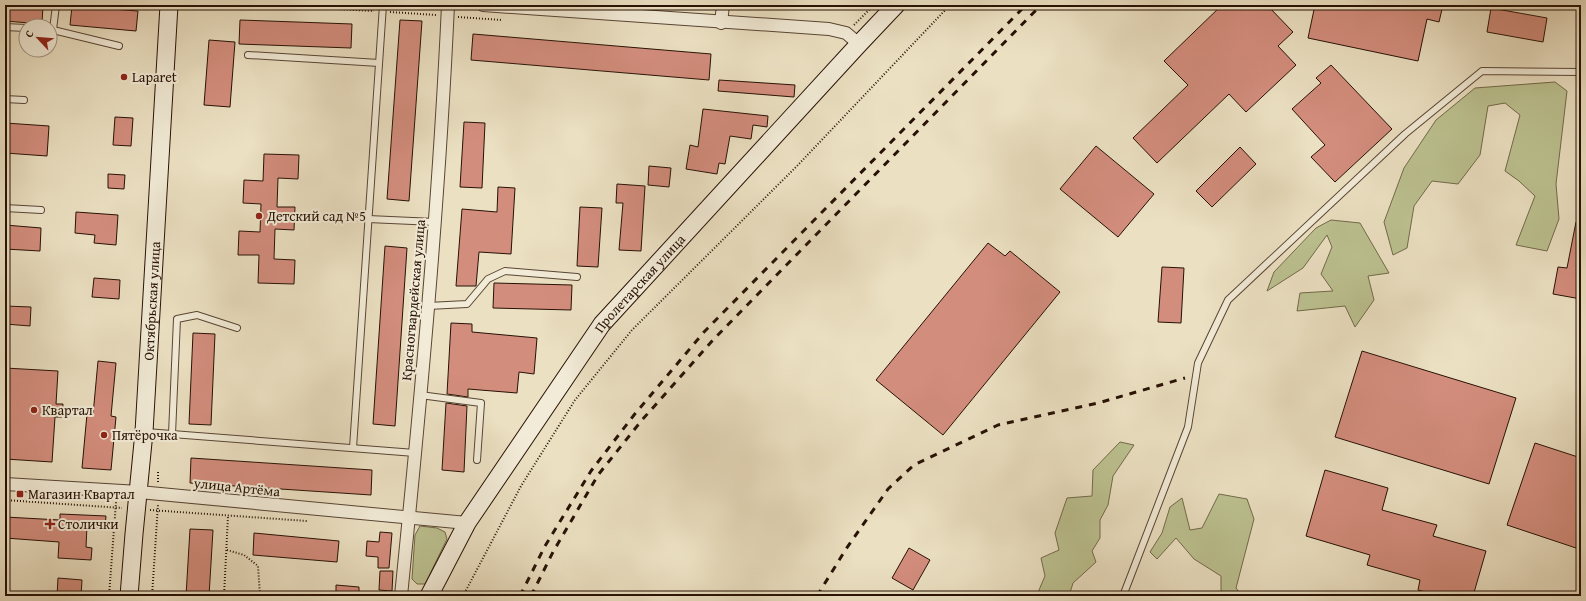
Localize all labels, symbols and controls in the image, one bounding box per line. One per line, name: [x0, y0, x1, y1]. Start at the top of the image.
north arrow: [18, 18, 58, 58]
text: С: [20, 27, 38, 40]
place label: Laparet: [132, 67, 177, 87]
marker: Laparet: [119, 72, 129, 82]
place label: Детский сад №5: [266, 206, 366, 226]
marker: Детский сад №5: [254, 211, 264, 221]
street label: Красногвардейская улица: [396, 218, 430, 382]
street label: Пролетарская улица: [589, 229, 690, 337]
street label: Октябрьская улица: [138, 240, 165, 361]
place label: Квартал: [42, 400, 93, 420]
marker: Квартал: [29, 405, 39, 415]
place label: Пятёрочка: [112, 425, 178, 445]
marker: Пятёрочка: [99, 430, 109, 440]
street label: улица Артёма: [192, 472, 282, 502]
place label: Магазин Квартал: [28, 484, 135, 504]
marker: Магазин Квартал: [15, 489, 25, 499]
place label: Столички: [58, 514, 119, 534]
marker: Столички: [45, 519, 55, 529]

